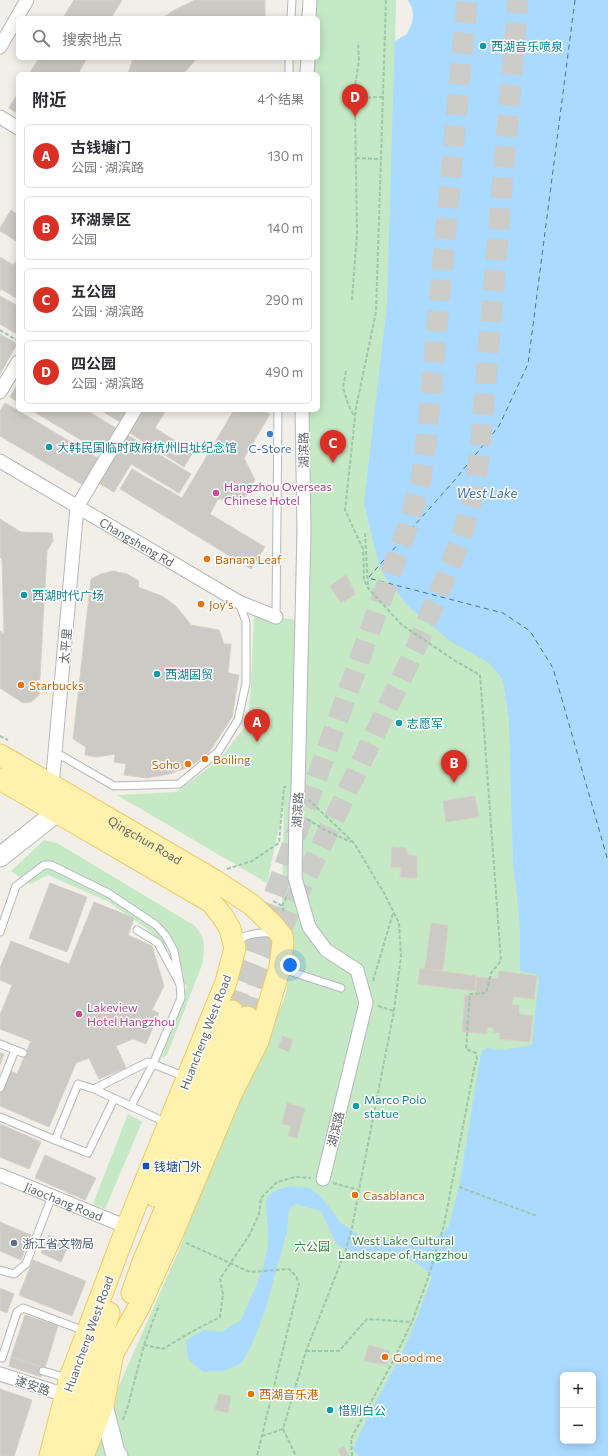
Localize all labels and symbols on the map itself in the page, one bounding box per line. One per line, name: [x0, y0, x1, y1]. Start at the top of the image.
place label: 西湖音乐喷泉: [491, 39, 563, 53]
marker: 西湖音乐喷泉: [478, 41, 488, 51]
pin: D: [342, 84, 368, 117]
marker: C-Store: [265, 429, 275, 439]
pin: C: [320, 430, 346, 463]
street label: 湖滨路: [296, 432, 310, 468]
place label: 大韩民国临时政府杭州旧址纪念馆: [57, 440, 237, 454]
place label: C-Store: [249, 441, 291, 455]
marker: 大韩民国临时政府杭州旧址纪念馆: [44, 442, 54, 452]
place label: Hangzhou Overseas Chinese Hotel: [224, 479, 332, 507]
water label: West Lake: [457, 485, 518, 501]
marker: Hangzhou Overseas Chinese Hotel: [211, 488, 221, 498]
street label: Changsheng Rd: [97, 514, 177, 569]
place label: Banana Leaf: [215, 552, 282, 566]
marker: Banana Leaf: [202, 554, 212, 564]
place label: 西湖时代广场: [32, 588, 104, 602]
marker: 西湖时代广场: [19, 590, 29, 600]
place label: Joy's: [209, 597, 234, 612]
marker: Joy's: [196, 599, 206, 609]
street label: 太平里: [56, 627, 74, 665]
place label: 西湖国贸: [165, 667, 213, 681]
marker: 西湖国贸: [152, 669, 162, 679]
place label: Starbucks: [29, 678, 84, 692]
marker: Starbucks: [16, 680, 26, 690]
pin: A: [244, 709, 270, 742]
place label: 志愿军: [407, 716, 443, 730]
marker: 志愿军: [394, 718, 404, 728]
pin: B: [441, 750, 467, 783]
place label: Boiling: [213, 752, 251, 766]
marker: Boiling: [200, 754, 210, 764]
place label: Soho: [152, 757, 180, 771]
marker: Soho: [183, 759, 193, 769]
street label: 湖滨路: [289, 792, 305, 828]
street label: Qingchun Road: [106, 813, 184, 867]
your location: [280, 955, 300, 975]
street label: Huancheng West Road: [177, 972, 233, 1091]
place label: Lakeview Hotel Hangzhou: [87, 1000, 175, 1028]
marker: Lakeview Hotel Hangzhou: [74, 1009, 84, 1019]
place label: Marco Polo statue: [364, 1092, 426, 1120]
marker: Marco Polo statue: [351, 1101, 361, 1111]
street label: 湖滨路: [324, 1110, 346, 1148]
place label: 钱塘门外: [154, 1159, 202, 1173]
marker: 钱塘门外: [141, 1161, 151, 1171]
street label: Jiaochang Road: [22, 1179, 105, 1223]
place label: Casablanca: [363, 1188, 425, 1202]
marker: Casablanca: [350, 1190, 360, 1200]
park label: West Lake Cultural Landscape of Hangzhou: [338, 1233, 468, 1261]
place label: 浙江省文物局: [22, 1236, 94, 1250]
marker: 浙江省文物局: [9, 1238, 19, 1248]
park label: 六公园: [294, 1239, 330, 1253]
street label: Huancheng West Road: [61, 1274, 115, 1394]
place label: Good me: [393, 1350, 442, 1364]
marker: Good me: [380, 1352, 390, 1362]
street label: 遂安路: [14, 1373, 52, 1397]
place label: 西湖音乐港: [259, 1387, 319, 1401]
marker: 西湖音乐港: [246, 1389, 256, 1399]
place label: 惜别白公: [338, 1403, 386, 1417]
marker: 惜别白公: [325, 1405, 335, 1415]

